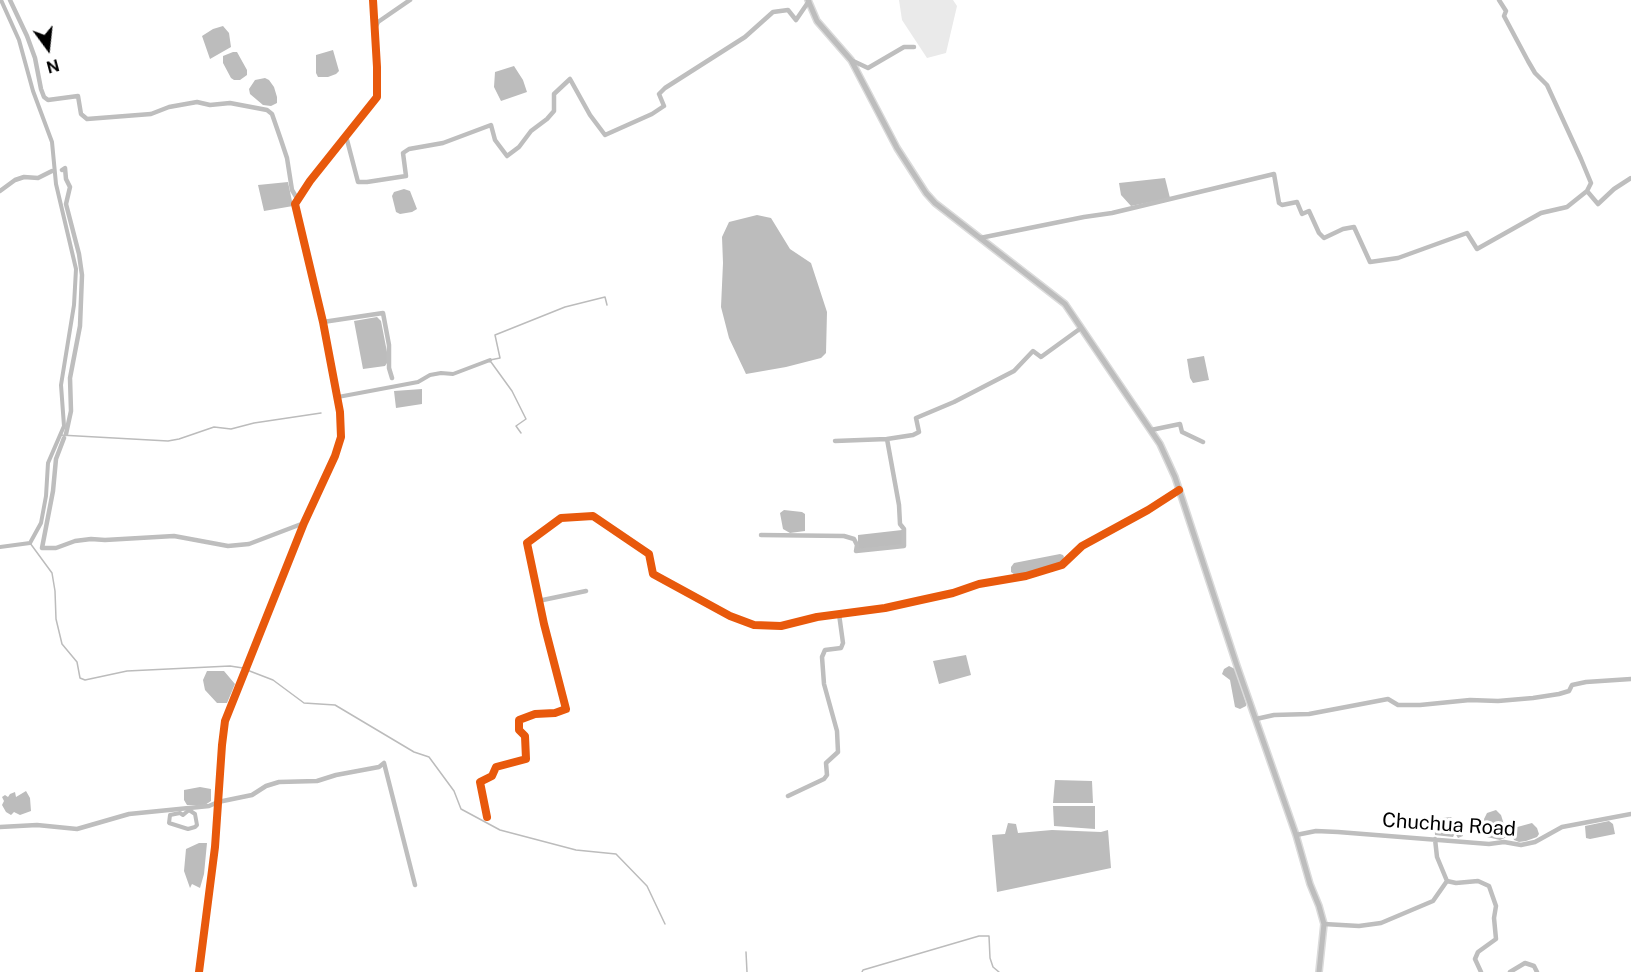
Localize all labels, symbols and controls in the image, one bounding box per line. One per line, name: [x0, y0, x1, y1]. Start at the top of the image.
north arrow: [18, 18, 78, 78]
text: N: [44, 55, 61, 77]
street label: Chuchua Road: [1381, 808, 1517, 842]

